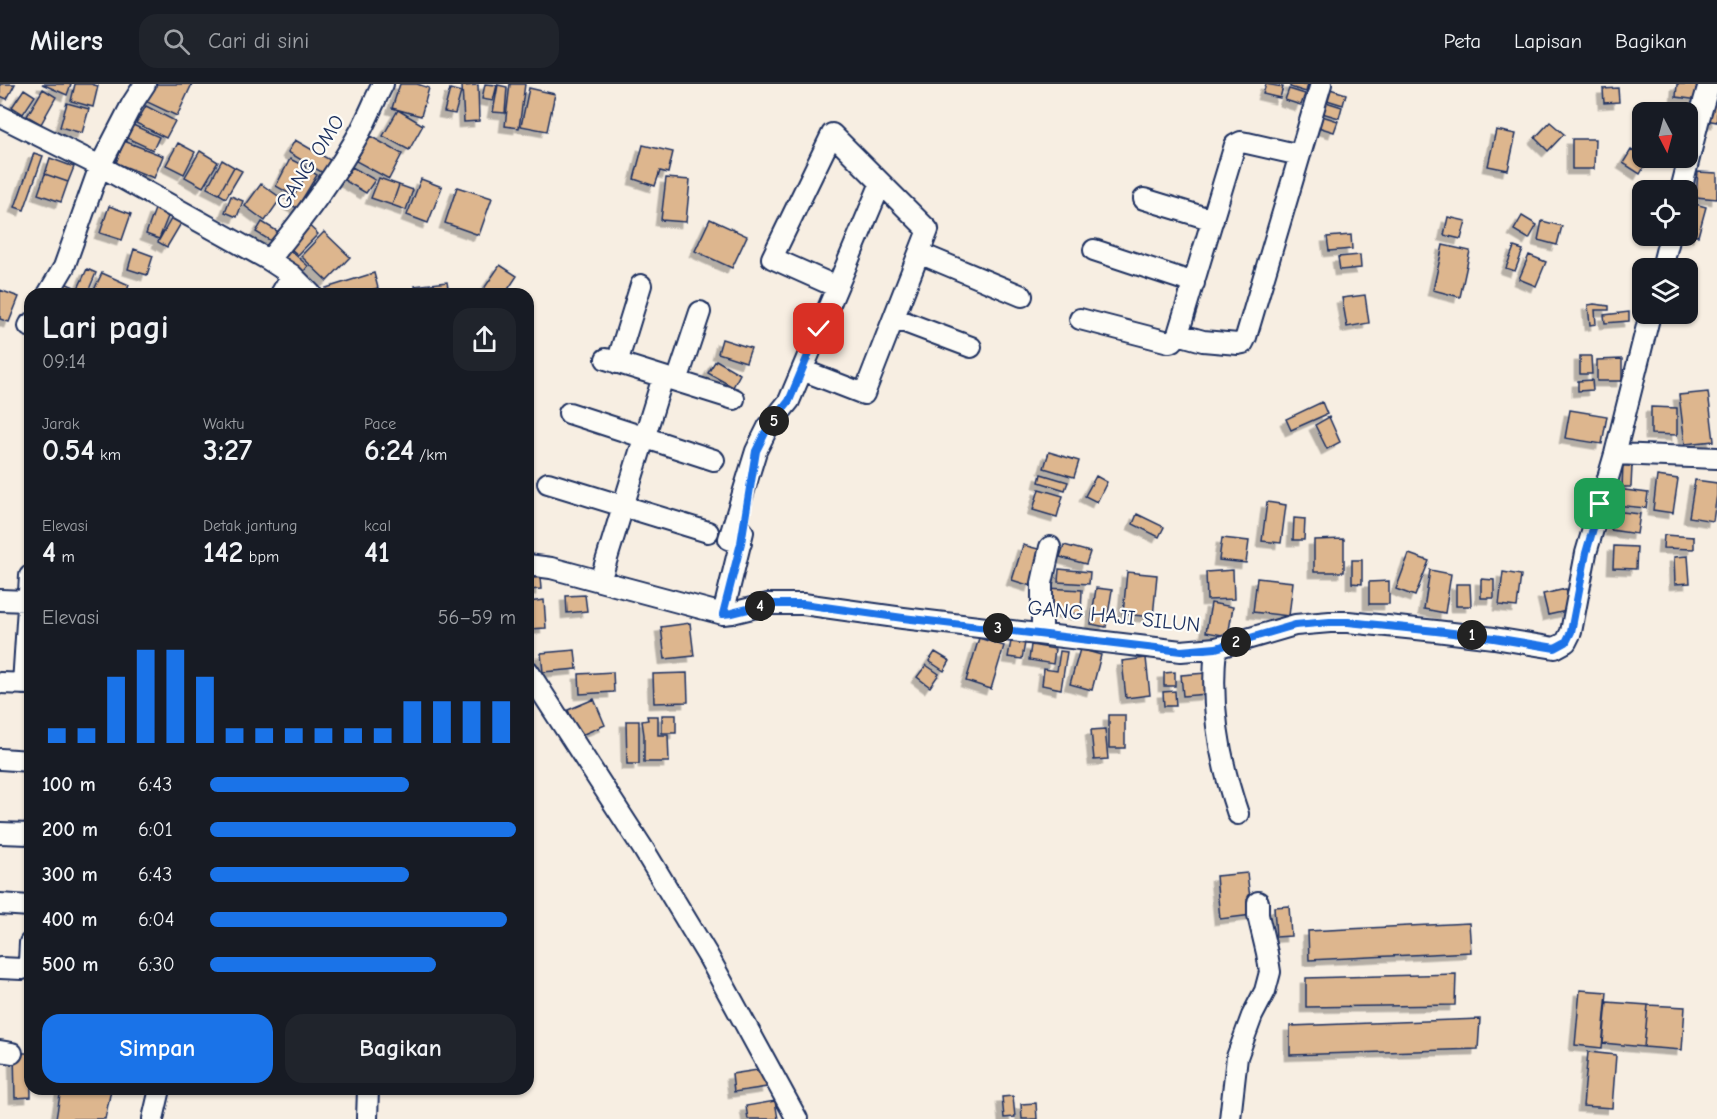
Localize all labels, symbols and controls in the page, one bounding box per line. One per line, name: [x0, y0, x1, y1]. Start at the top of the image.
search box: [139, 14, 559, 68]
text: Milers: [30, 25, 103, 57]
icon: search: [160, 25, 193, 58]
text: Cari di sini: [208, 28, 309, 54]
text: Peta: [1443, 29, 1481, 53]
text: Lapisan: [1514, 29, 1582, 53]
text: Bagikan: [1615, 29, 1687, 53]
north arrow: [1632, 102, 1698, 168]
map controls: [1632, 102, 1698, 324]
street label: GANG OMO: [271, 110, 349, 214]
button: locate: [1632, 180, 1698, 246]
button: layers: [1632, 258, 1698, 324]
pin: [793, 303, 844, 354]
text: Lari pagi: [42, 308, 169, 346]
button: share: [453, 308, 516, 371]
icon: check: [802, 312, 835, 345]
text: 09:14: [42, 350, 86, 373]
pin: 5: [759, 406, 789, 436]
text: 5: [770, 412, 778, 430]
text: Jarak: [42, 415, 80, 433]
text: Waktu: [203, 415, 245, 433]
text: Pace: [364, 415, 396, 433]
text: 0.54: [42, 433, 95, 468]
text: 3:27: [203, 433, 252, 468]
text: 6:24: [364, 433, 414, 468]
text: km: [95, 446, 121, 464]
text: /km: [414, 446, 447, 464]
pin: [1574, 478, 1625, 529]
icon: arrive: [1583, 487, 1616, 520]
text: Elevasi: [42, 517, 88, 535]
text: Detak jantung: [203, 517, 298, 535]
text: kcal: [364, 517, 391, 535]
text: 4: [42, 535, 56, 570]
text: 142: [203, 535, 244, 570]
text: 41: [364, 535, 390, 570]
text: m: [56, 548, 75, 566]
text: bpm: [244, 548, 279, 566]
pin: 4: [745, 591, 775, 621]
street label: GANG HAJI SILUN: [1027, 595, 1201, 637]
text: 4: [756, 597, 764, 615]
text: Elevasi: [42, 606, 100, 629]
text: 56–59 m: [438, 606, 516, 629]
pin: 3: [983, 613, 1013, 643]
text: 3: [994, 619, 1002, 637]
pin: 1: [1457, 620, 1487, 650]
text: 1: [1469, 626, 1475, 644]
pin: 2: [1221, 627, 1251, 657]
text: 2: [1232, 633, 1240, 651]
text: 100 m: [42, 773, 96, 796]
text: 6:43: [138, 773, 172, 796]
text: 200 m: [42, 818, 98, 841]
text: 6:01: [138, 818, 173, 841]
text: 300 m: [42, 863, 98, 886]
text: 6:43: [138, 863, 172, 886]
text: 400 m: [42, 908, 97, 931]
text: 6:04: [138, 908, 174, 931]
text: 500 m: [42, 953, 99, 976]
text: 6:30: [138, 953, 175, 976]
button: Simpan: [42, 1014, 273, 1083]
button: Bagikan: [285, 1014, 516, 1083]

